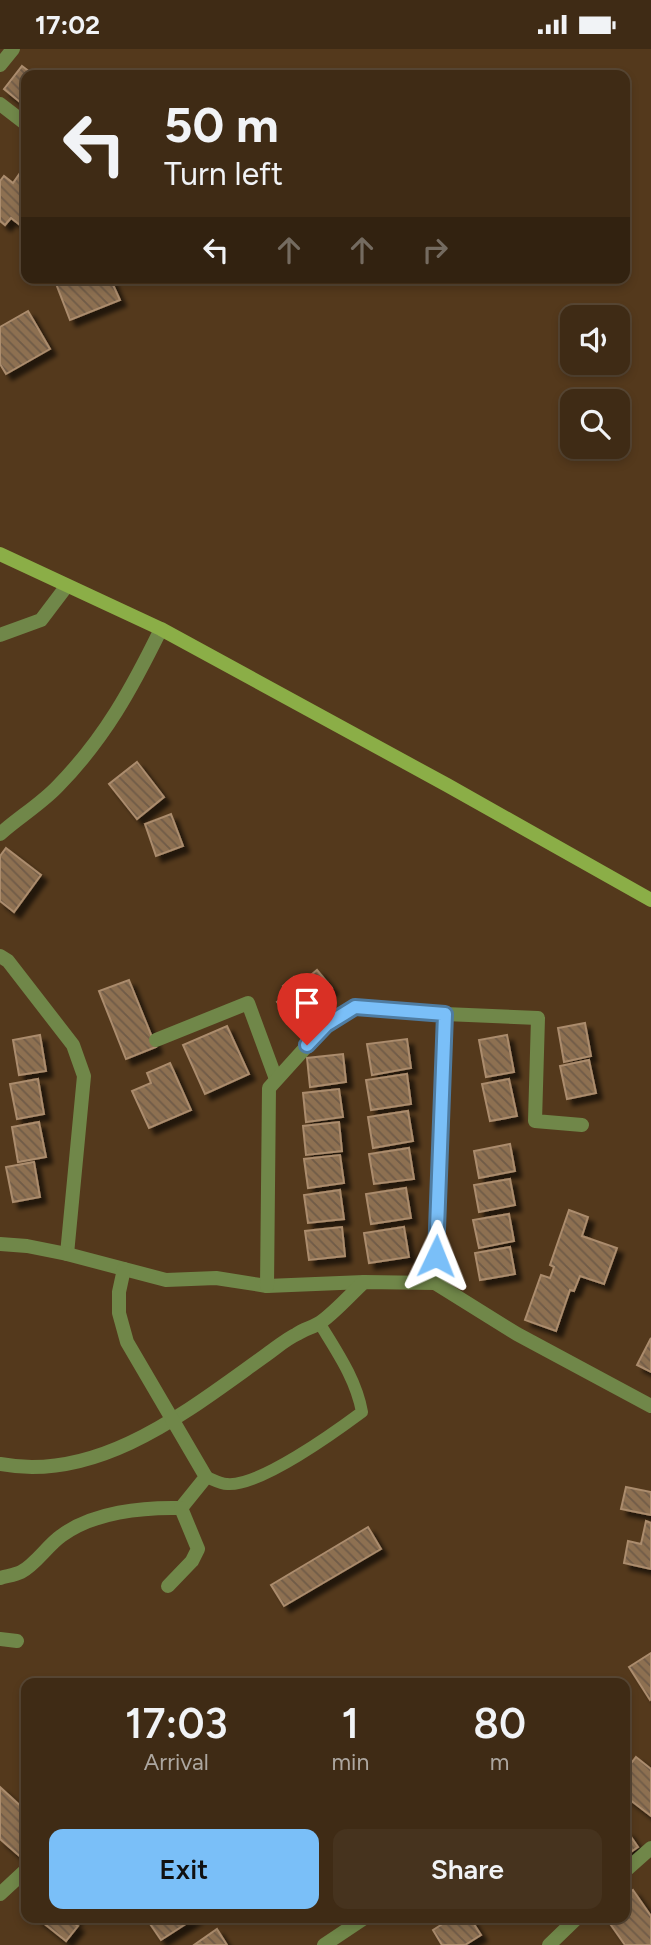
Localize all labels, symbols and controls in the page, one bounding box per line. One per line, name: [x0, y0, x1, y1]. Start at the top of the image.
text: 17:02: [35, 9, 100, 41]
text: 50 m: [164, 95, 279, 154]
icon: left: [49, 98, 140, 189]
text: Turn left: [164, 155, 283, 193]
icon: left: [197, 231, 235, 269]
icon: ahead: [270, 231, 308, 269]
icon: ahead: [343, 231, 381, 269]
icon: right: [416, 231, 454, 269]
map controls: [560, 305, 630, 459]
button: sound: [560, 305, 630, 375]
button: search: [560, 389, 630, 459]
pin: [277, 973, 337, 1045]
icon: arrive: [288, 984, 326, 1022]
position arrow: [399, 1219, 473, 1293]
text: 17:03: [125, 1698, 228, 1749]
text: 1: [342, 1698, 359, 1749]
text: 80: [473, 1698, 526, 1749]
text: Arrival: [144, 1748, 209, 1776]
text: min: [332, 1748, 369, 1776]
text: m: [490, 1748, 509, 1776]
button: Exit: [49, 1829, 319, 1909]
button: Share: [333, 1829, 602, 1909]

